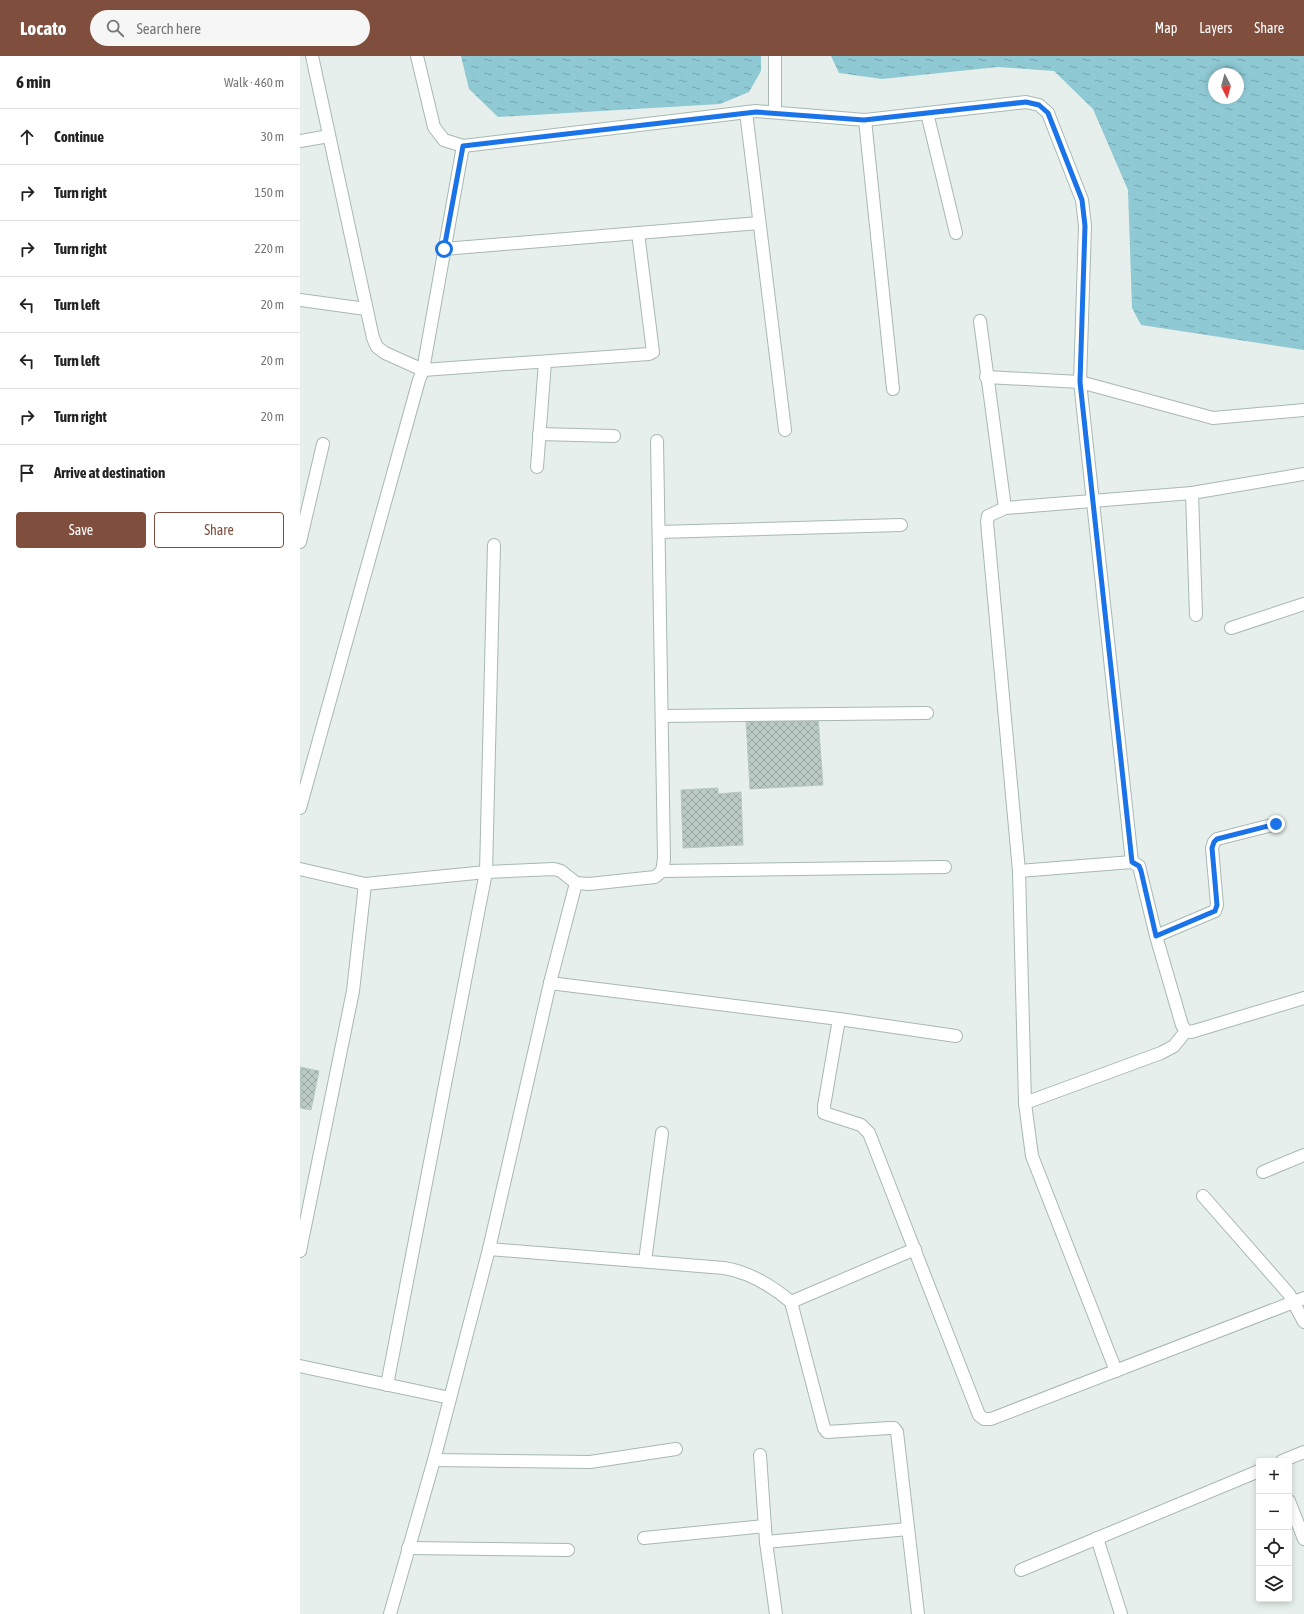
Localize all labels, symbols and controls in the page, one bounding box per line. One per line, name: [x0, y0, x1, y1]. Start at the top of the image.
search box: [90, 10, 370, 46]
text: Locato: [20, 17, 66, 39]
icon: search: [104, 17, 126, 39]
text: Search here: [136, 20, 201, 37]
text: Map: [1155, 20, 1177, 36]
text: Layers: [1199, 20, 1232, 36]
text: Share: [1254, 20, 1284, 36]
north arrow: [1208, 68, 1244, 104]
text: 6 min: [16, 72, 51, 92]
text: Walk · 460 m: [224, 75, 284, 90]
icon: ahead: [16, 126, 38, 148]
text: Continue: [54, 128, 104, 145]
text: 30 m: [261, 129, 284, 144]
icon: right: [16, 182, 38, 204]
text: Turn right: [54, 184, 107, 201]
text: 150 m: [255, 185, 284, 200]
icon: right: [16, 238, 38, 260]
text: Turn right: [54, 240, 107, 257]
route start: [435, 240, 453, 258]
text: 220 m: [255, 241, 284, 256]
icon: left: [16, 294, 38, 316]
text: Turn left: [54, 296, 100, 313]
text: 20 m: [261, 297, 284, 312]
icon: left: [16, 350, 38, 372]
text: Turn left: [54, 352, 100, 369]
text: 20 m: [261, 353, 284, 368]
icon: right: [16, 406, 38, 428]
text: Turn right: [54, 408, 107, 425]
text: 20 m: [261, 409, 284, 424]
icon: arrive: [16, 462, 38, 484]
text: Arrive at destination: [54, 464, 165, 481]
button: Save: [16, 512, 146, 548]
button: Share: [154, 512, 284, 548]
route end: [1267, 815, 1285, 833]
map controls: [1256, 1458, 1292, 1602]
button: +: [1256, 1458, 1292, 1494]
button: −: [1256, 1494, 1292, 1530]
button: locate: [1256, 1530, 1292, 1566]
button: layers: [1256, 1566, 1292, 1602]

